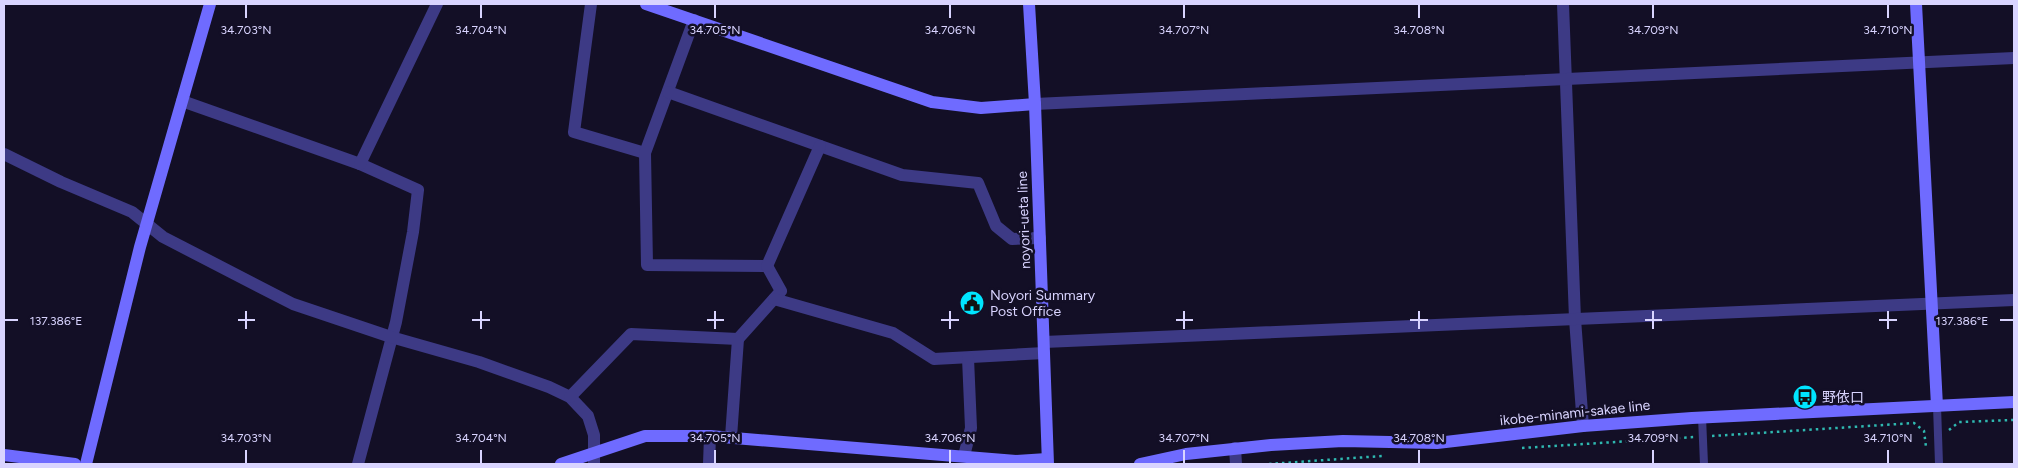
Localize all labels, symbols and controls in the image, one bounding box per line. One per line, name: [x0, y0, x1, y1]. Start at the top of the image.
text: 34.703°N: [221, 23, 271, 37]
text: 34.704°N: [455, 23, 507, 37]
text: 34.705°N: [689, 23, 741, 37]
text: 34.706°N: [924, 23, 976, 37]
text: 34.707°N: [1159, 23, 1209, 37]
text: 34.708°N: [1393, 23, 1445, 37]
text: 34.709°N: [1627, 23, 1679, 37]
text: 34.710°N: [1863, 23, 1913, 37]
street label: noyori-ueta line: [1014, 170, 1034, 269]
place label: Noyori Summary Post Office: [990, 287, 1096, 320]
public building icon: Noyori Summary Post Office: [959, 290, 985, 316]
text: 137.386°E: [30, 314, 82, 328]
text: 137.386°E: [1936, 314, 1988, 328]
bus stop icon: 野依口: [1792, 384, 1818, 410]
place label: 野依口: [1822, 389, 1864, 406]
street label: ikobe-minami-sakae line: [1499, 397, 1651, 429]
text: 34.703°N: [221, 431, 271, 445]
text: 34.704°N: [455, 431, 507, 445]
text: 34.705°N: [689, 431, 741, 445]
text: 34.706°N: [924, 431, 976, 445]
text: 34.707°N: [1159, 431, 1209, 445]
text: 34.708°N: [1393, 431, 1445, 445]
text: 34.709°N: [1627, 431, 1679, 445]
text: 34.710°N: [1863, 431, 1913, 445]

